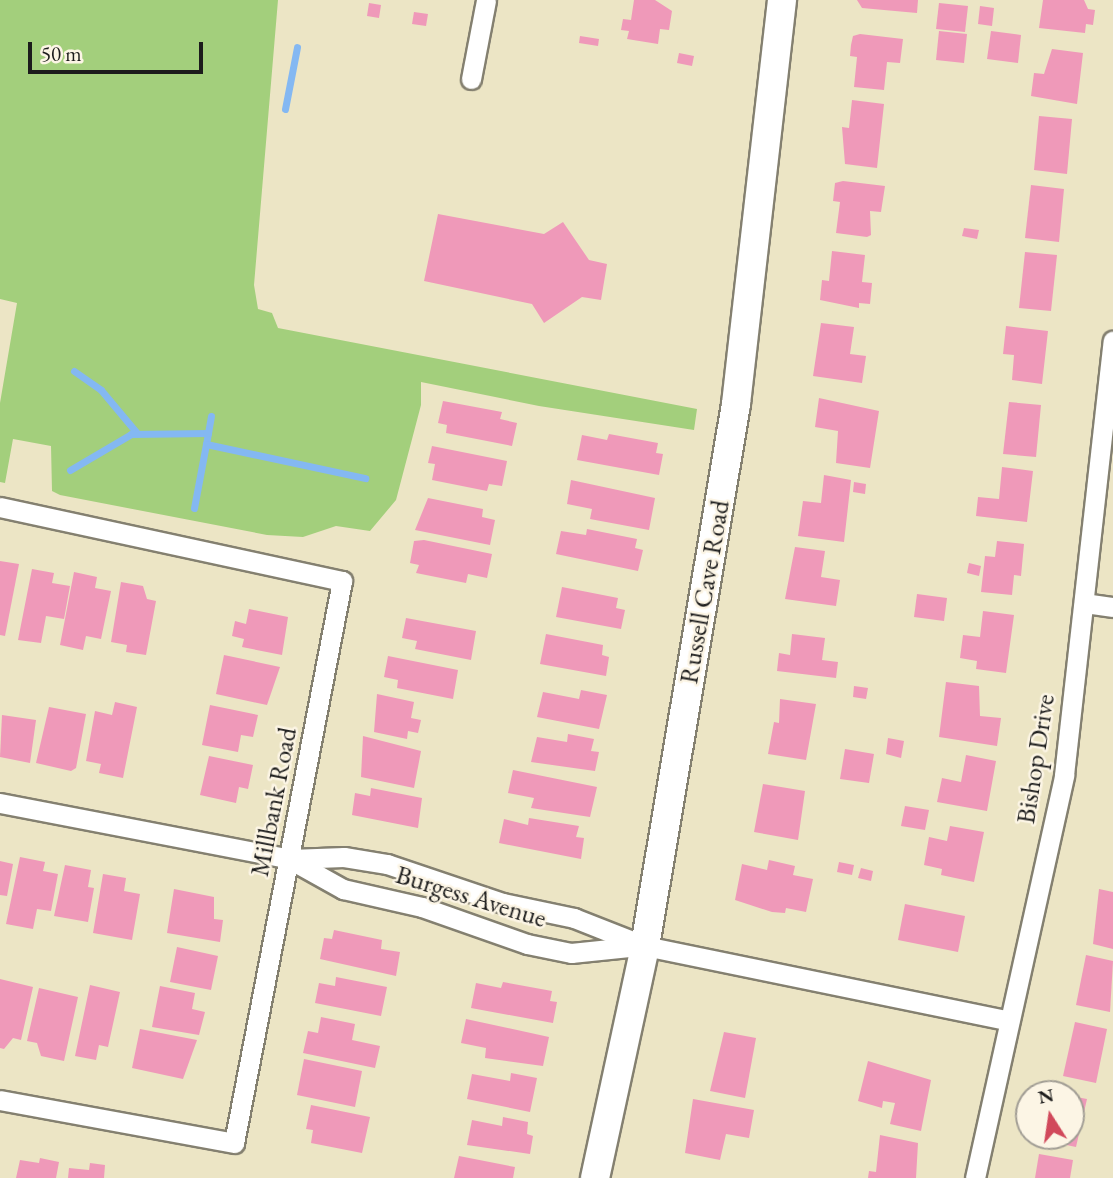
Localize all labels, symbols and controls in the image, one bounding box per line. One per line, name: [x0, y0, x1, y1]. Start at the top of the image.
scale bar: [32, 28, 206, 72]
text: 50 m: [41, 40, 82, 67]
street label: Russell Cave Road: [674, 498, 736, 686]
street label: Bishop Drive: [1010, 692, 1062, 826]
street label: Millbank Road: [244, 725, 304, 879]
street label: Burgess Avenue: [392, 859, 550, 935]
north arrow: [1015, 1080, 1085, 1150]
text: N: [1036, 1082, 1056, 1110]

